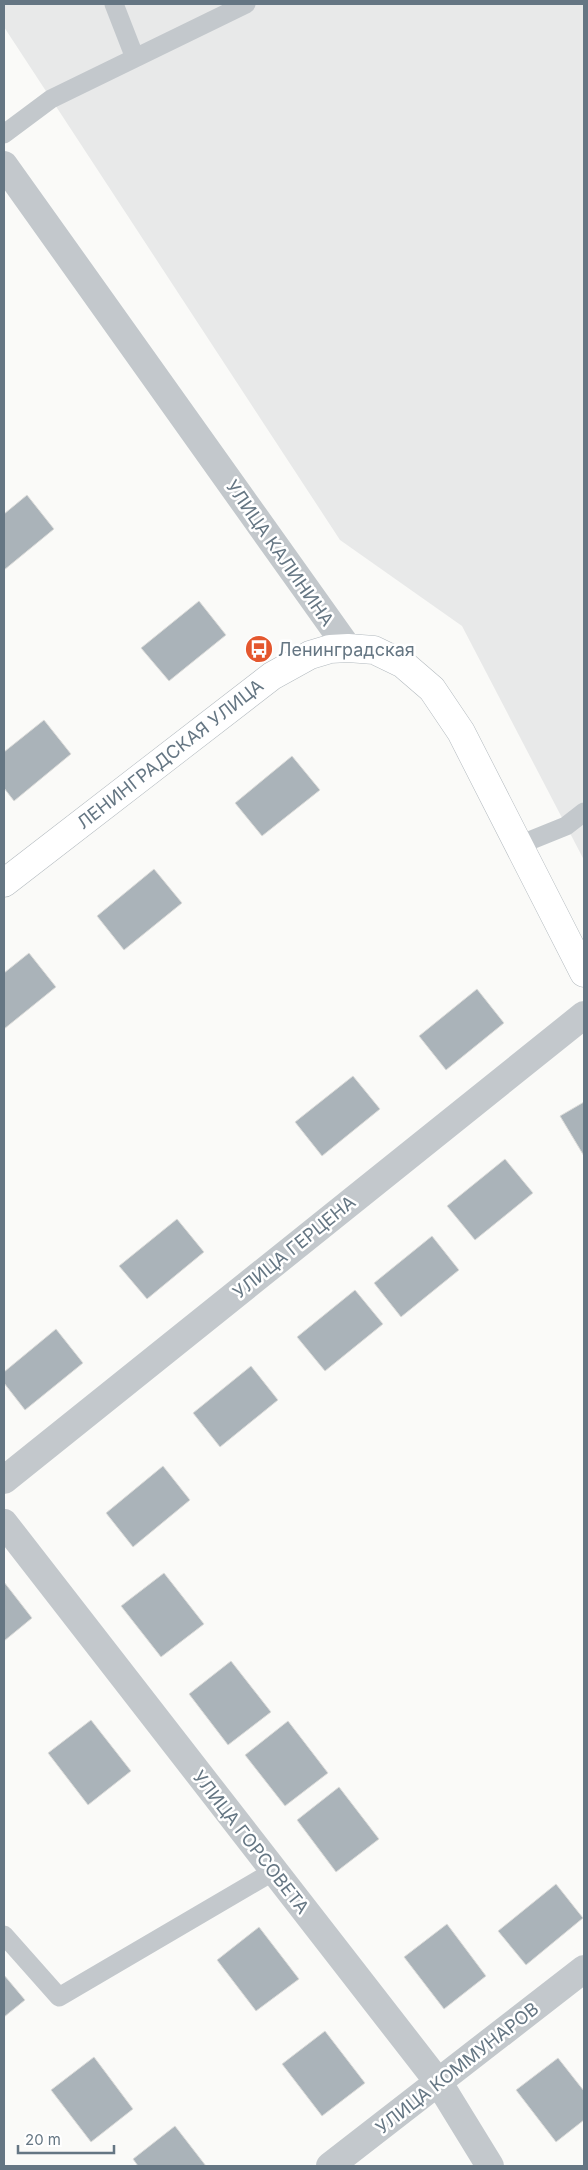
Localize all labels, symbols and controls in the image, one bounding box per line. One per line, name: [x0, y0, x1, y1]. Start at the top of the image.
street label: УЛИЦА КАЛИНИНА: [222, 476, 338, 630]
bus stop icon: Ленинградская: [244, 634, 274, 664]
place label: Ленинградская: [278, 639, 415, 660]
street label: ЛЕНИНГРАДСКАЯ УЛИЦА: [73, 675, 267, 833]
street label: УЛИЦА ГЕРЦЕНА: [229, 1191, 359, 1303]
street label: УЛИЦА ГОРСОВЕТА: [189, 1766, 313, 1918]
street label: УЛИЦА КОММУНАРОВ: [371, 1998, 543, 2138]
scale bar: [18, 2122, 114, 2154]
text: 20 m: [25, 2130, 61, 2149]

